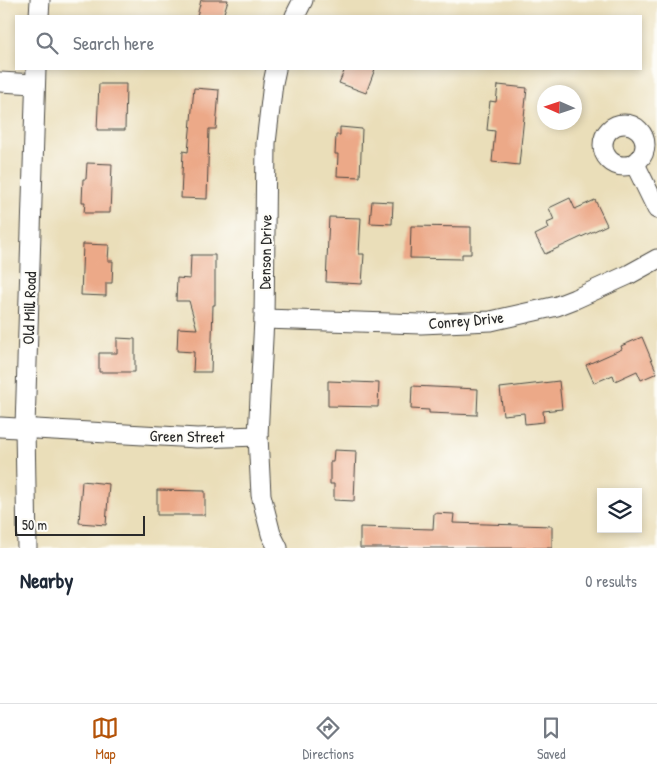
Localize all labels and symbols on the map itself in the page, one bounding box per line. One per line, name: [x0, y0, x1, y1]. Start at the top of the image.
north arrow: [537, 85, 582, 130]
street label: Denson Drive: [253, 214, 277, 290]
street label: Old Mill Road: [17, 271, 41, 345]
street label: Conrey Drive: [427, 306, 505, 334]
street label: Green Street: [149, 424, 225, 448]
scale bar: [15, 513, 145, 536]

